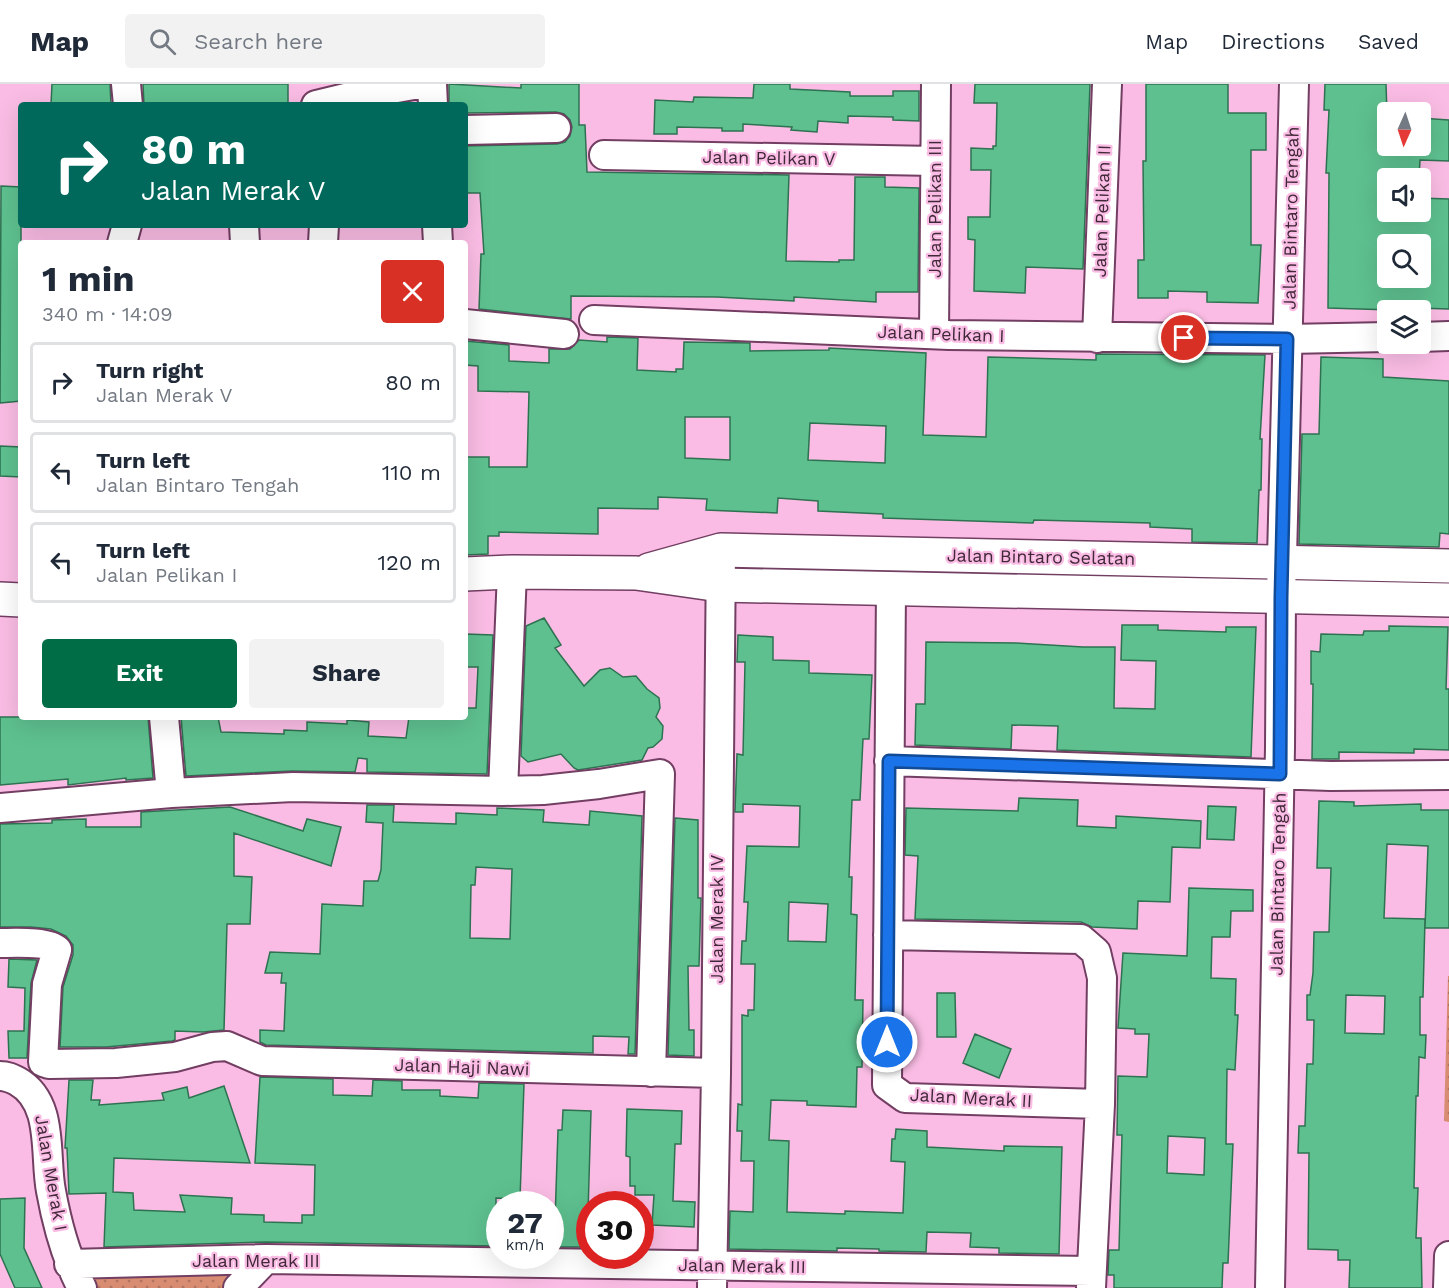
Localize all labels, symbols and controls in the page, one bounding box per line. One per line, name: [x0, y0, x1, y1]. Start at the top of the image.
search box: [125, 14, 545, 68]
text: Map: [30, 25, 89, 58]
icon: search: [146, 25, 179, 58]
text: Search here: [194, 29, 323, 54]
text: Map: [1145, 29, 1188, 54]
text: Directions: [1221, 29, 1325, 54]
text: Saved: [1358, 29, 1419, 54]
north arrow: [1377, 102, 1431, 156]
map controls: [1377, 102, 1431, 354]
text: 80 m: [141, 125, 246, 174]
icon: right: [42, 126, 120, 204]
street label: Jalan Bintaro Tengah: [1278, 126, 1303, 310]
street label: Jalan Pelikan III: [924, 140, 945, 278]
street label: Jalan Pelikan II: [1089, 144, 1114, 278]
street label: Jalan Pelikan V: [702, 146, 836, 169]
button: sound: [1377, 168, 1431, 222]
text: Jalan Merak V: [141, 175, 325, 207]
button: search: [1377, 234, 1431, 288]
text: 1 min: [42, 258, 134, 300]
button: close: [381, 260, 444, 323]
button: layers: [1377, 300, 1431, 354]
text: 340 m · 14:09: [42, 302, 173, 326]
pin: [1158, 312, 1209, 363]
street label: Jalan Pelikan I: [877, 321, 1005, 346]
icon: arrive: [1167, 321, 1200, 354]
text: Turn right: [96, 358, 203, 383]
icon: right: [45, 366, 78, 399]
text: 80 m: [385, 370, 441, 395]
text: Jalan Merak V: [96, 383, 233, 407]
text: Turn left: [96, 448, 190, 473]
icon: left: [45, 456, 78, 489]
text: 110 m: [382, 460, 441, 485]
text: Jalan Bintaro Tengah: [96, 473, 300, 497]
text: Turn left: [96, 538, 190, 563]
street label: Jalan Bintaro Selatan: [947, 544, 1135, 569]
icon: left: [45, 546, 78, 579]
text: 120 m: [377, 550, 441, 575]
text: Jalan Pelikan I: [96, 563, 238, 587]
button: Exit: [42, 639, 237, 708]
button: Share: [249, 639, 444, 708]
street label: Jalan Bintaro Tengah: [1265, 792, 1290, 976]
street label: Jalan Merak IV: [706, 854, 727, 983]
position arrow: [855, 1010, 919, 1074]
street label: Jalan Haji Nawi: [394, 1054, 530, 1079]
street label: Jalan Merak II: [909, 1084, 1033, 1111]
street label: Jalan Merak I: [31, 1113, 72, 1232]
speed limit sign: 30: [576, 1191, 654, 1269]
text: 27: [507, 1205, 543, 1240]
text: km/h: [506, 1236, 544, 1254]
street label: Jalan Merak III: [192, 1250, 320, 1271]
street label: Jalan Merak III: [678, 1254, 806, 1277]

